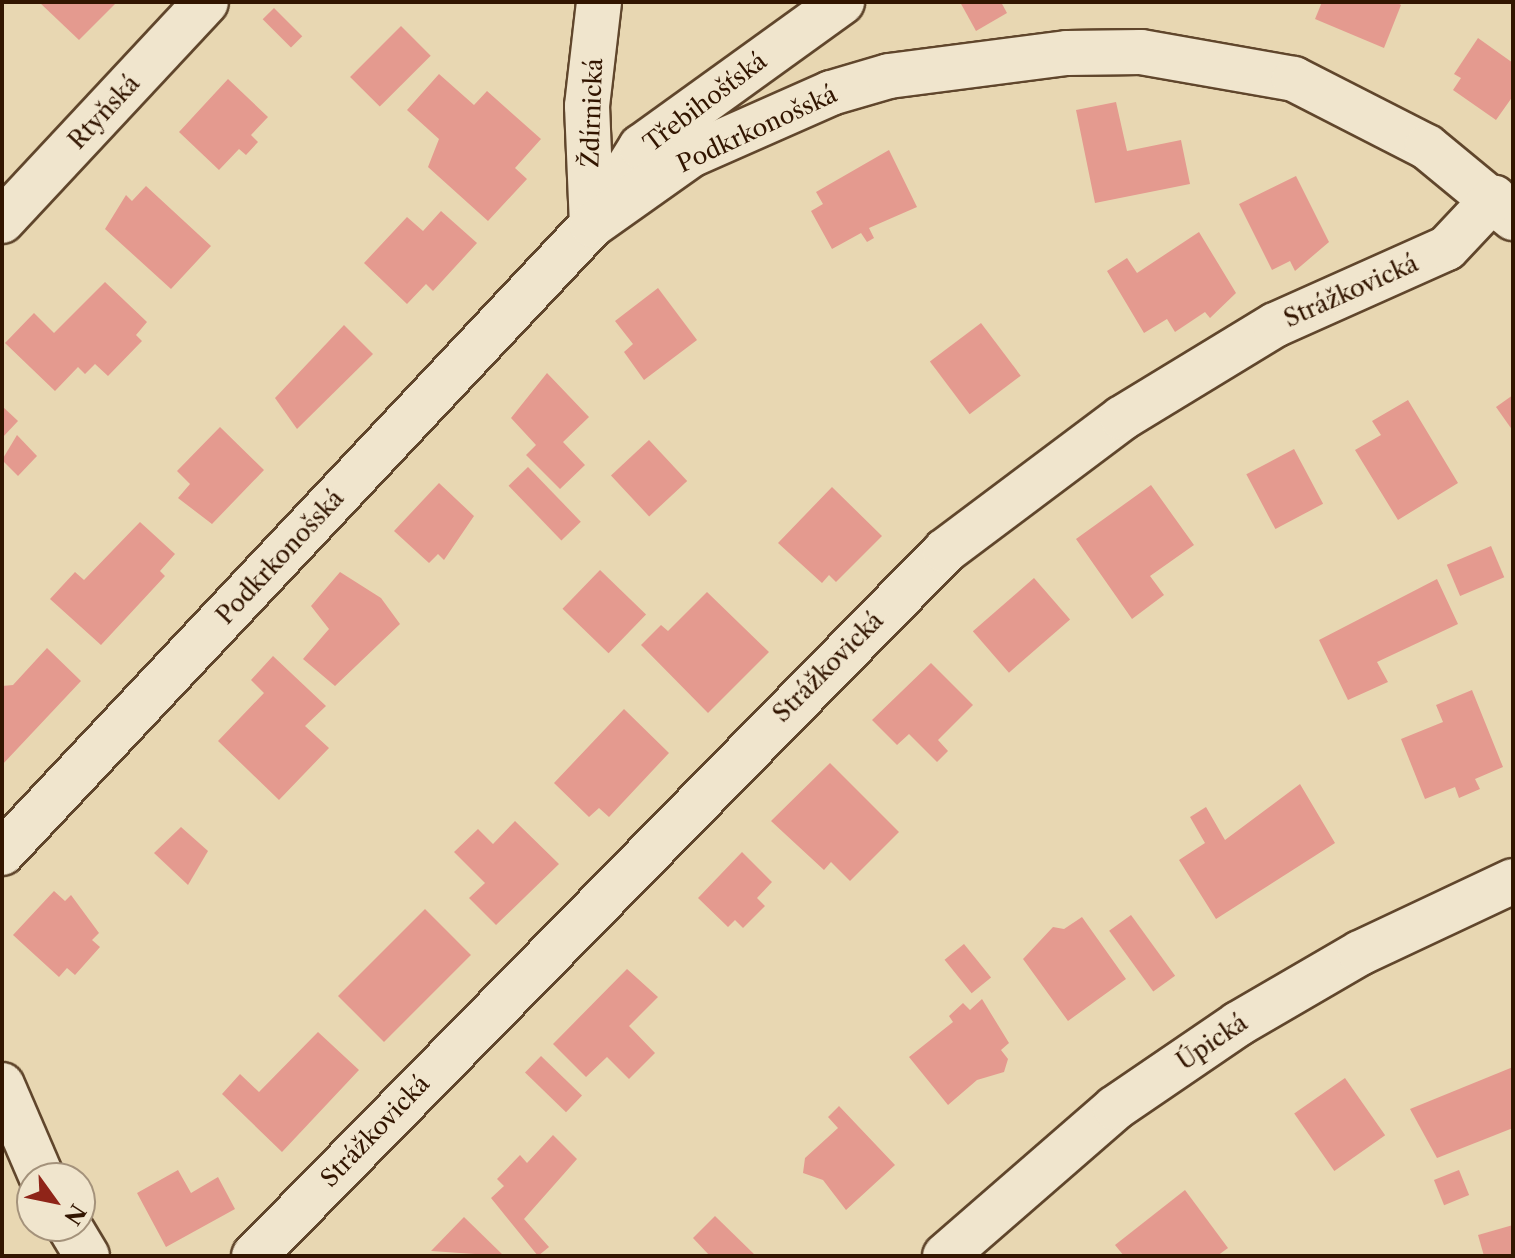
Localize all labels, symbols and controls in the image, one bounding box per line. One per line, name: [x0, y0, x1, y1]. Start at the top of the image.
street label: Třebihošťská: [638, 46, 772, 158]
street label: Ždírnická: [576, 58, 608, 168]
street label: Rtyňská: [63, 69, 145, 155]
street label: Podkrkonošská: [673, 79, 841, 179]
street label: Strážkovická: [1279, 249, 1423, 333]
street label: Podkrkonošská: [211, 484, 349, 630]
street label: Strážkovická: [767, 606, 889, 728]
street label: Úpická: [1171, 1008, 1253, 1076]
street label: Strážkovická: [315, 1069, 435, 1193]
north arrow: [16, 1162, 96, 1242]
text: N: [58, 1199, 91, 1230]

